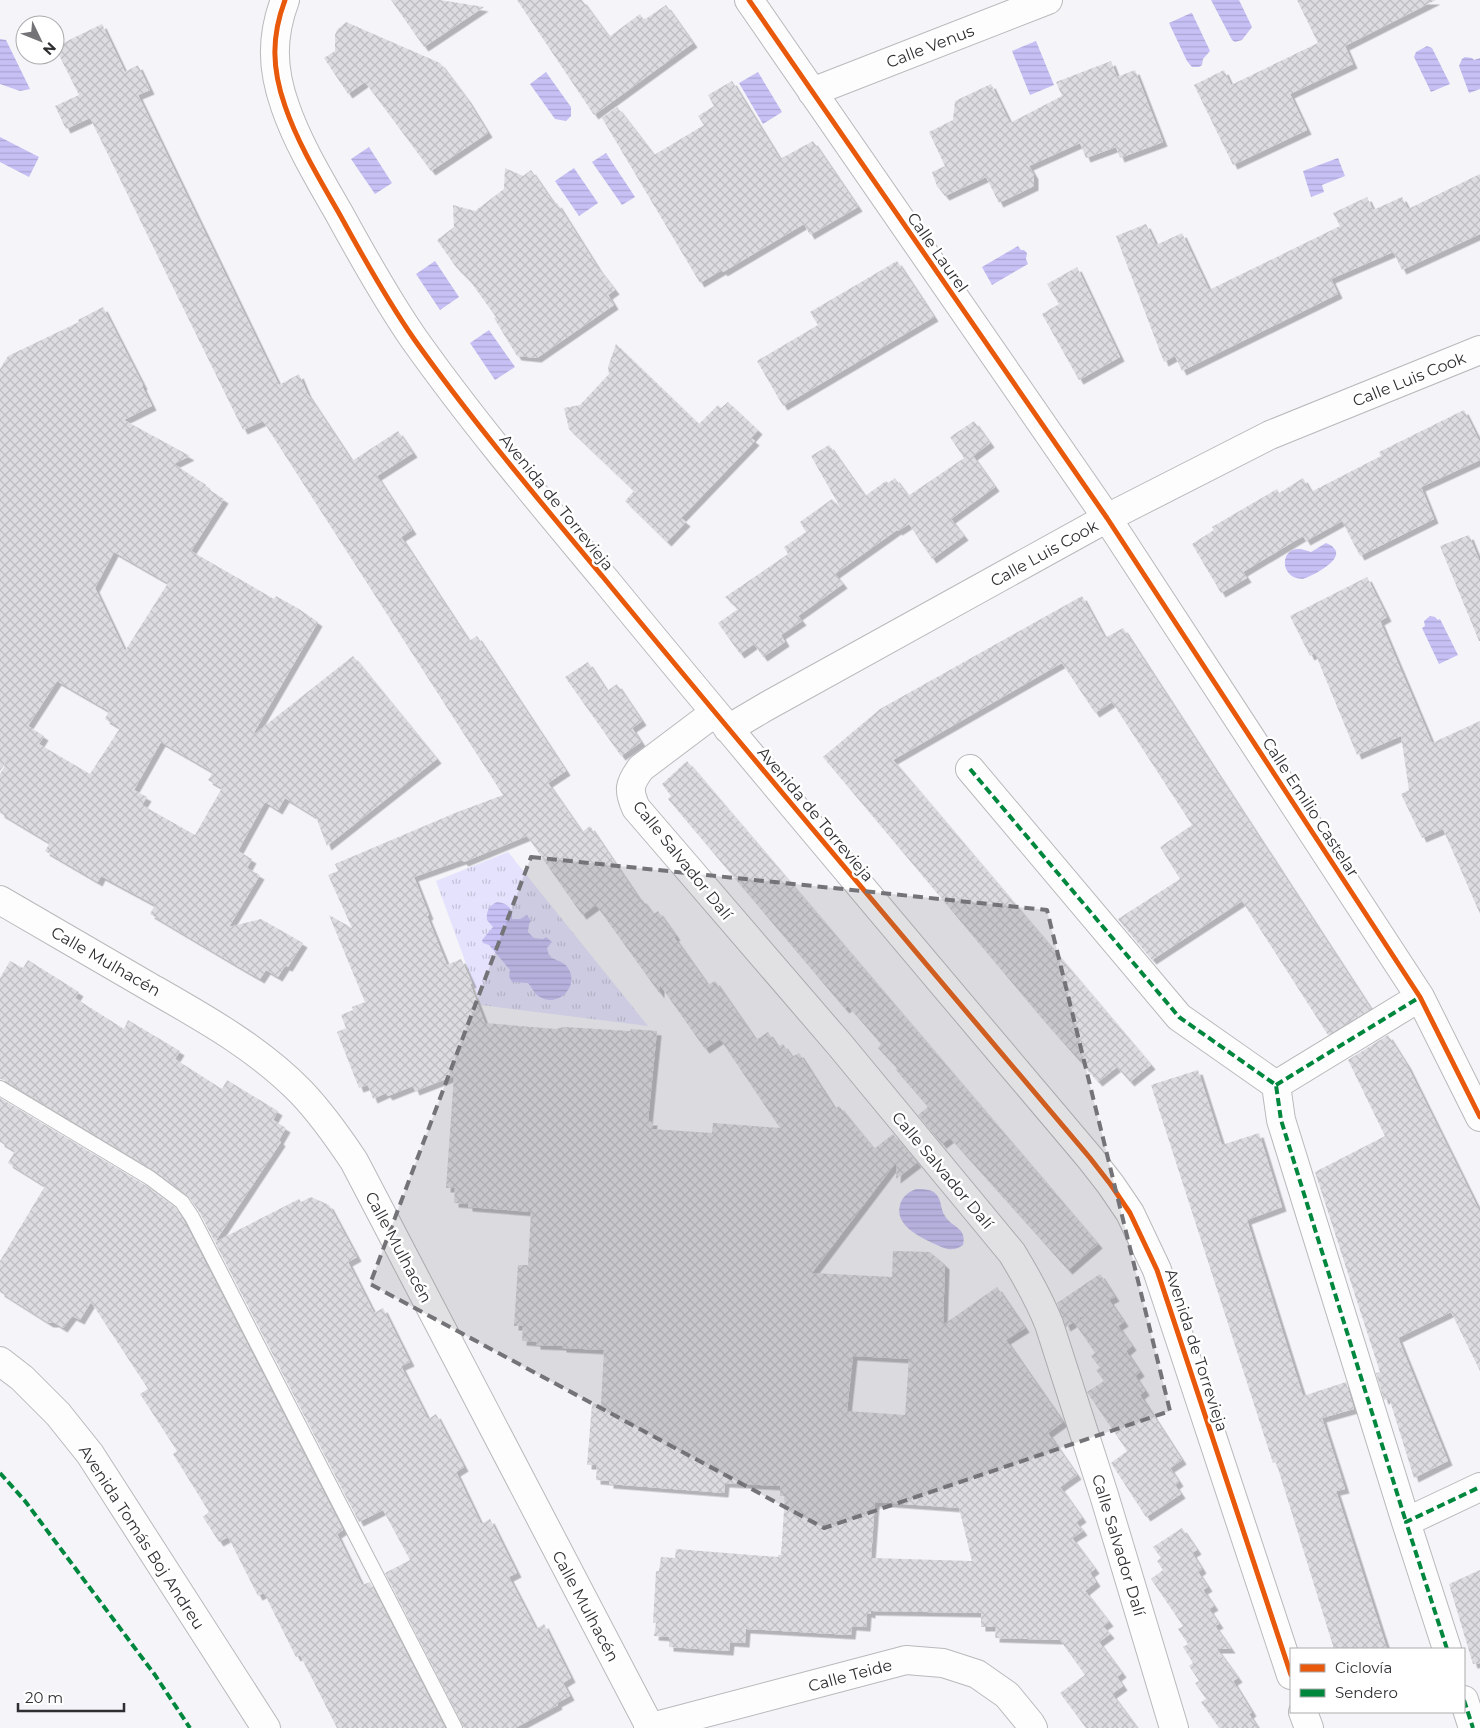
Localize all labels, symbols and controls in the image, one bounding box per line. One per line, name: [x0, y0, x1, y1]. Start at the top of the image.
north arrow: [15, 15, 65, 65]
street label: Calle Venus: [884, 21, 977, 72]
text: N: [39, 39, 60, 59]
street label: Calle Laurel: [903, 209, 972, 296]
street label: Calle Luis Cook: [1350, 348, 1469, 411]
street label: Avenida de Torrevieja: [496, 430, 618, 574]
street label: Calle Luis Cook: [987, 516, 1102, 591]
street label: Calle Emilio Castelar: [1258, 734, 1363, 881]
street label: Avenida de Torrevieja: [754, 743, 878, 886]
street label: Calle Salvador Dalí: [629, 797, 737, 924]
street label: Calle Mulhacén: [48, 922, 164, 1000]
street label: Calle Salvador Dalí: [888, 1108, 998, 1233]
street label: Calle Mulhacén: [361, 1188, 436, 1306]
street label: Avenida de Torrevieja: [1161, 1266, 1232, 1434]
street label: Avenida Tomás Boj Andreu: [75, 1442, 208, 1633]
street label: Calle Salvador Dalí: [1088, 1472, 1149, 1619]
street label: Calle Mulhacén: [548, 1547, 623, 1665]
legend: [1290, 1648, 1465, 1713]
street label: Calle Teide: [806, 1655, 894, 1696]
text: Ciclovía: [1335, 1658, 1392, 1677]
scale bar: [18, 1680, 124, 1712]
text: Sendero: [1335, 1683, 1398, 1702]
text: 20 m: [25, 1688, 63, 1707]

